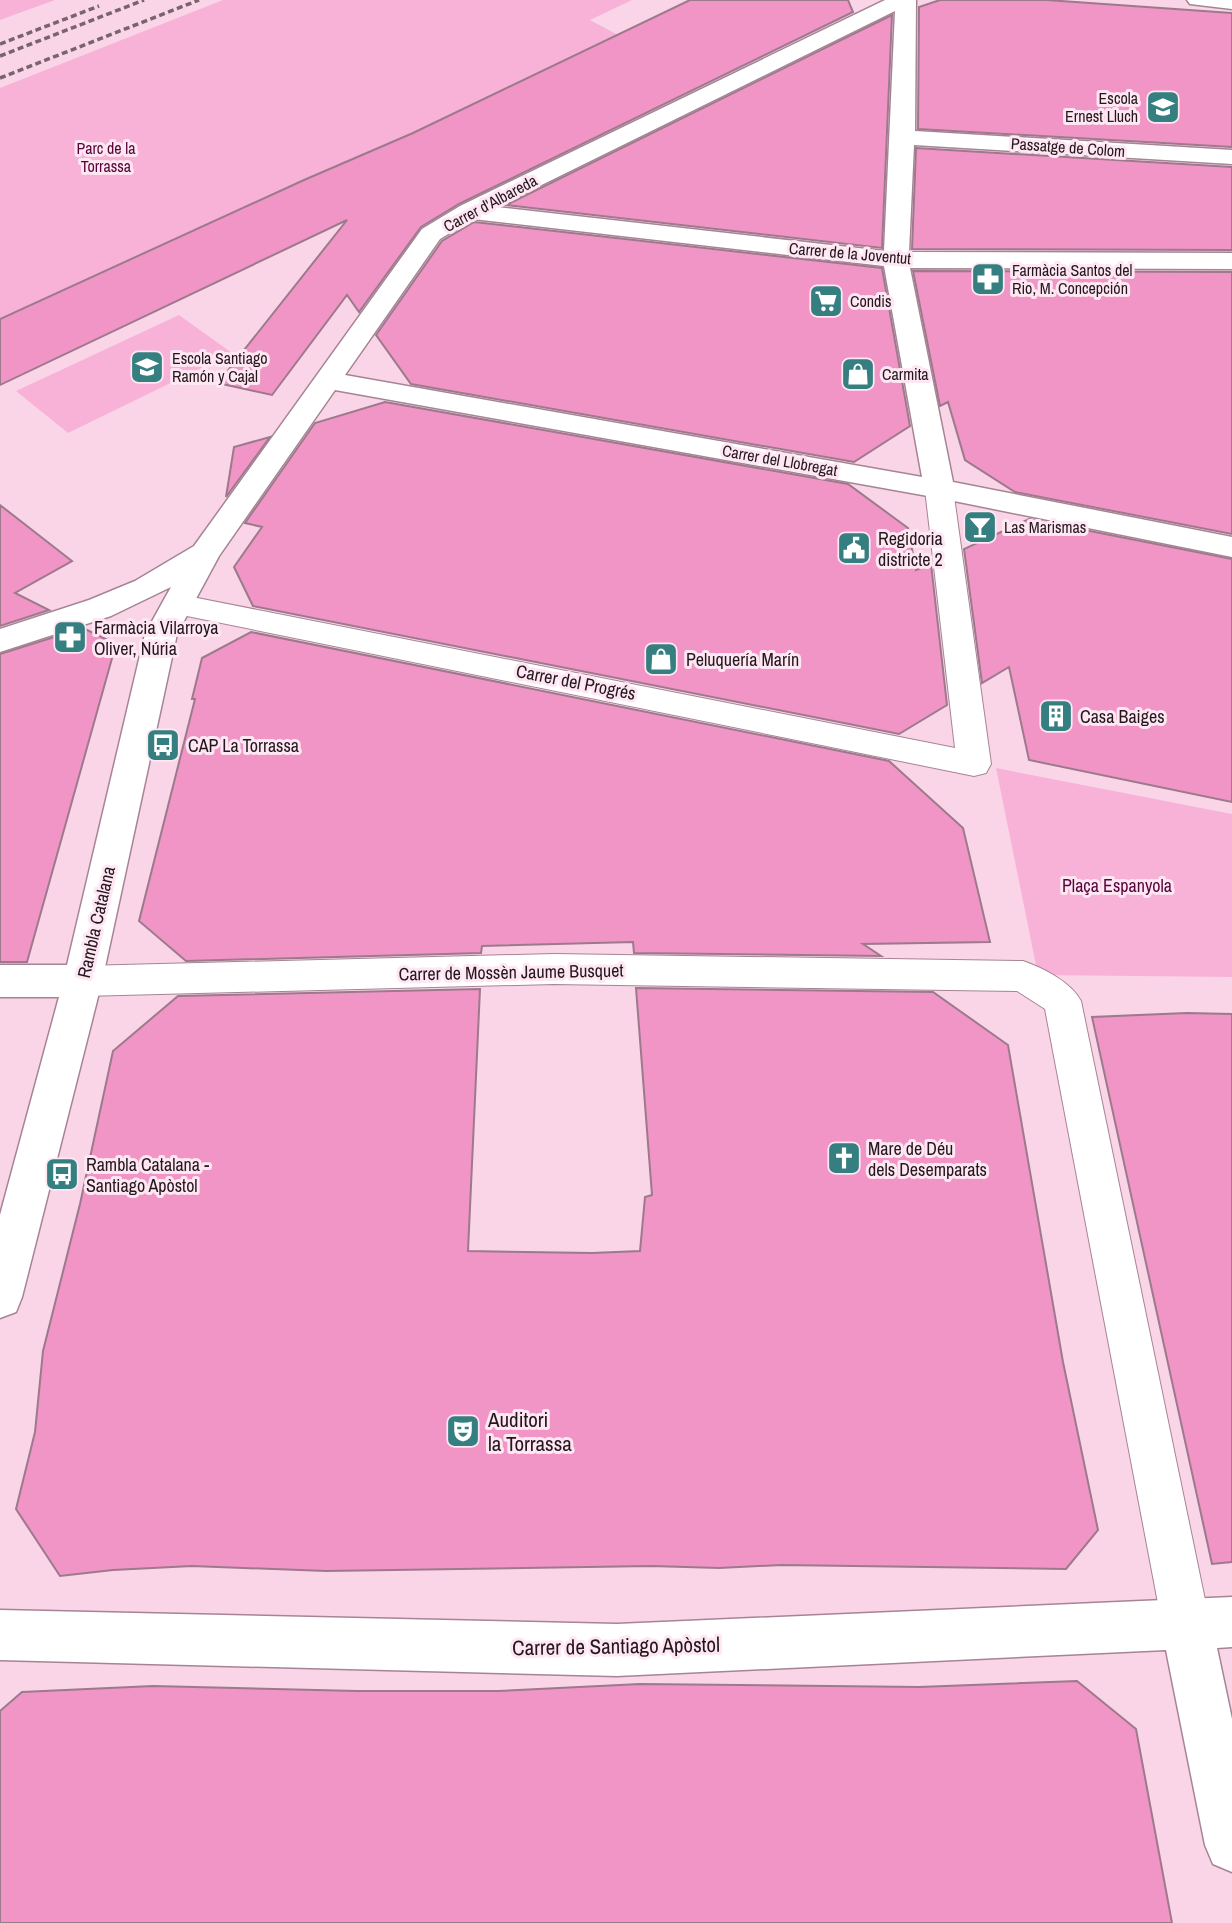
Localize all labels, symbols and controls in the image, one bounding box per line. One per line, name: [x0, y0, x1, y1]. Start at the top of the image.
place label: Escola Ernest Lluch: [1065, 87, 1139, 127]
school or university icon: Escola Ernest Lluch: [1144, 88, 1182, 126]
street label: Passatge de Colom: [1010, 132, 1126, 162]
park label: Parc de la Torrassa: [76, 137, 136, 177]
street label: Carrer d'Albareda: [439, 169, 541, 237]
street label: Carrer de la Joventut: [788, 237, 912, 269]
place label: Farmàcia Santos del Rio, M. Concepción: [1012, 259, 1133, 299]
pharmacy icon: Farmàcia Santos del Rio, M. Concepción: [969, 260, 1007, 298]
supermarket icon: Condis: [807, 282, 845, 320]
place label: Condis: [850, 290, 892, 312]
place label: Escola Santiago Ramón y Cajal: [172, 347, 268, 387]
school or university icon: Escola Santiago Ramón y Cajal: [128, 348, 166, 386]
shop icon: Carmita: [839, 355, 877, 393]
place label: Carmita: [882, 363, 929, 385]
street label: Carrer del Llobregat: [721, 439, 840, 481]
bar icon: Las Marismas: [961, 508, 999, 546]
place label: Las Marismas: [1004, 516, 1086, 538]
place label: Regidoria districte 2: [878, 526, 943, 572]
public building icon: Regidoria districte 2: [835, 529, 873, 567]
place label: Farmàcia Vilarroya Oliver, Núria: [94, 615, 219, 661]
pharmacy icon: Farmàcia Vilarroya Oliver, Núria: [51, 618, 89, 656]
shop icon: Peluquería Marín: [642, 640, 680, 678]
place label: Peluquería Marín: [686, 647, 799, 672]
street label: Carrer del Progrés: [514, 658, 638, 706]
building icon: Casa Baiges: [1037, 697, 1075, 735]
place label: Casa Baiges: [1080, 704, 1165, 729]
bus stop icon: CAP La Torrassa: [144, 726, 182, 764]
place label: CAP La Torrassa: [188, 733, 299, 758]
street label: Rambla Catalana: [71, 864, 121, 980]
park label: Plaça Espanyola: [1062, 873, 1172, 898]
street label: Carrer de Mossèn Jaume Busquet: [398, 958, 624, 986]
place label: Mare de Déu dels Desemparats: [868, 1136, 987, 1182]
church icon: Mare de Déu dels Desemparats: [825, 1139, 863, 1177]
place label: Rambla Catalana - Santiago Apòstol: [86, 1152, 209, 1198]
bus stop icon: Rambla Catalana - Santiago Apòstol: [43, 1155, 81, 1193]
place label: Auditori la Torrassa: [487, 1405, 572, 1458]
theatre icon: Auditori la Torrassa: [444, 1412, 482, 1450]
street label: Carrer de Santiago Apòstol: [512, 1630, 720, 1662]

